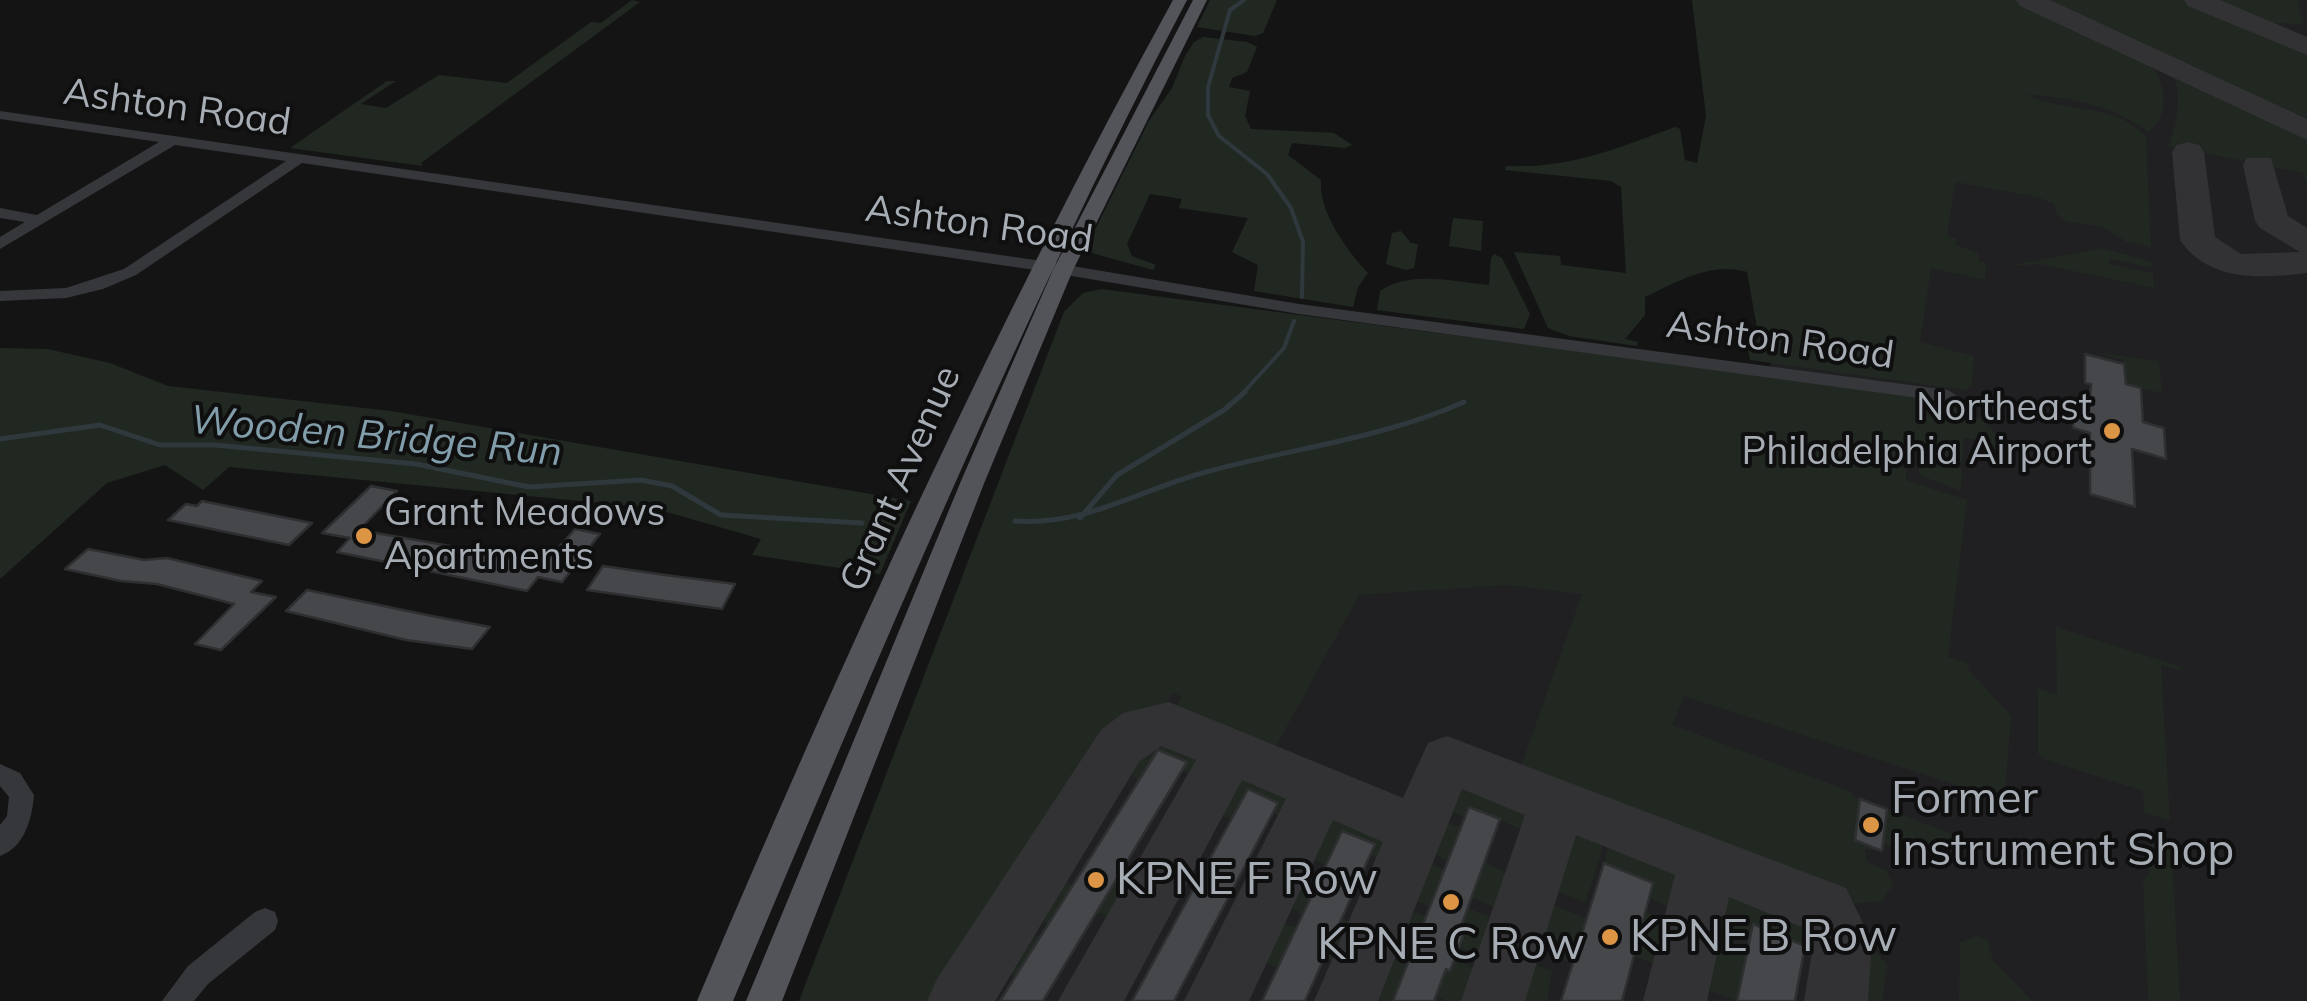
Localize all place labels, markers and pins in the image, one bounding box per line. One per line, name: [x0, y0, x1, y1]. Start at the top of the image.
place label: Northeast Philadelphia Airport: [1741, 386, 2092, 476]
marker: Northeast Philadelphia Airport: [2101, 420, 2123, 442]
place label: Grant Meadows Apartments: [384, 491, 665, 580]
marker: Grant Meadows Apartments: [353, 525, 375, 547]
place label: Former Instrument Shop: [1891, 772, 2234, 878]
marker: Former Instrument Shop: [1860, 814, 1882, 836]
place label: KPNE F Row: [1116, 853, 1378, 907]
marker: KPNE F Row: [1085, 869, 1107, 891]
marker: KPNE C Row: [1440, 891, 1462, 913]
place label: KPNE B Row: [1630, 910, 1897, 964]
place label: KPNE C Row: [1317, 918, 1585, 972]
marker: KPNE B Row: [1599, 926, 1621, 948]

